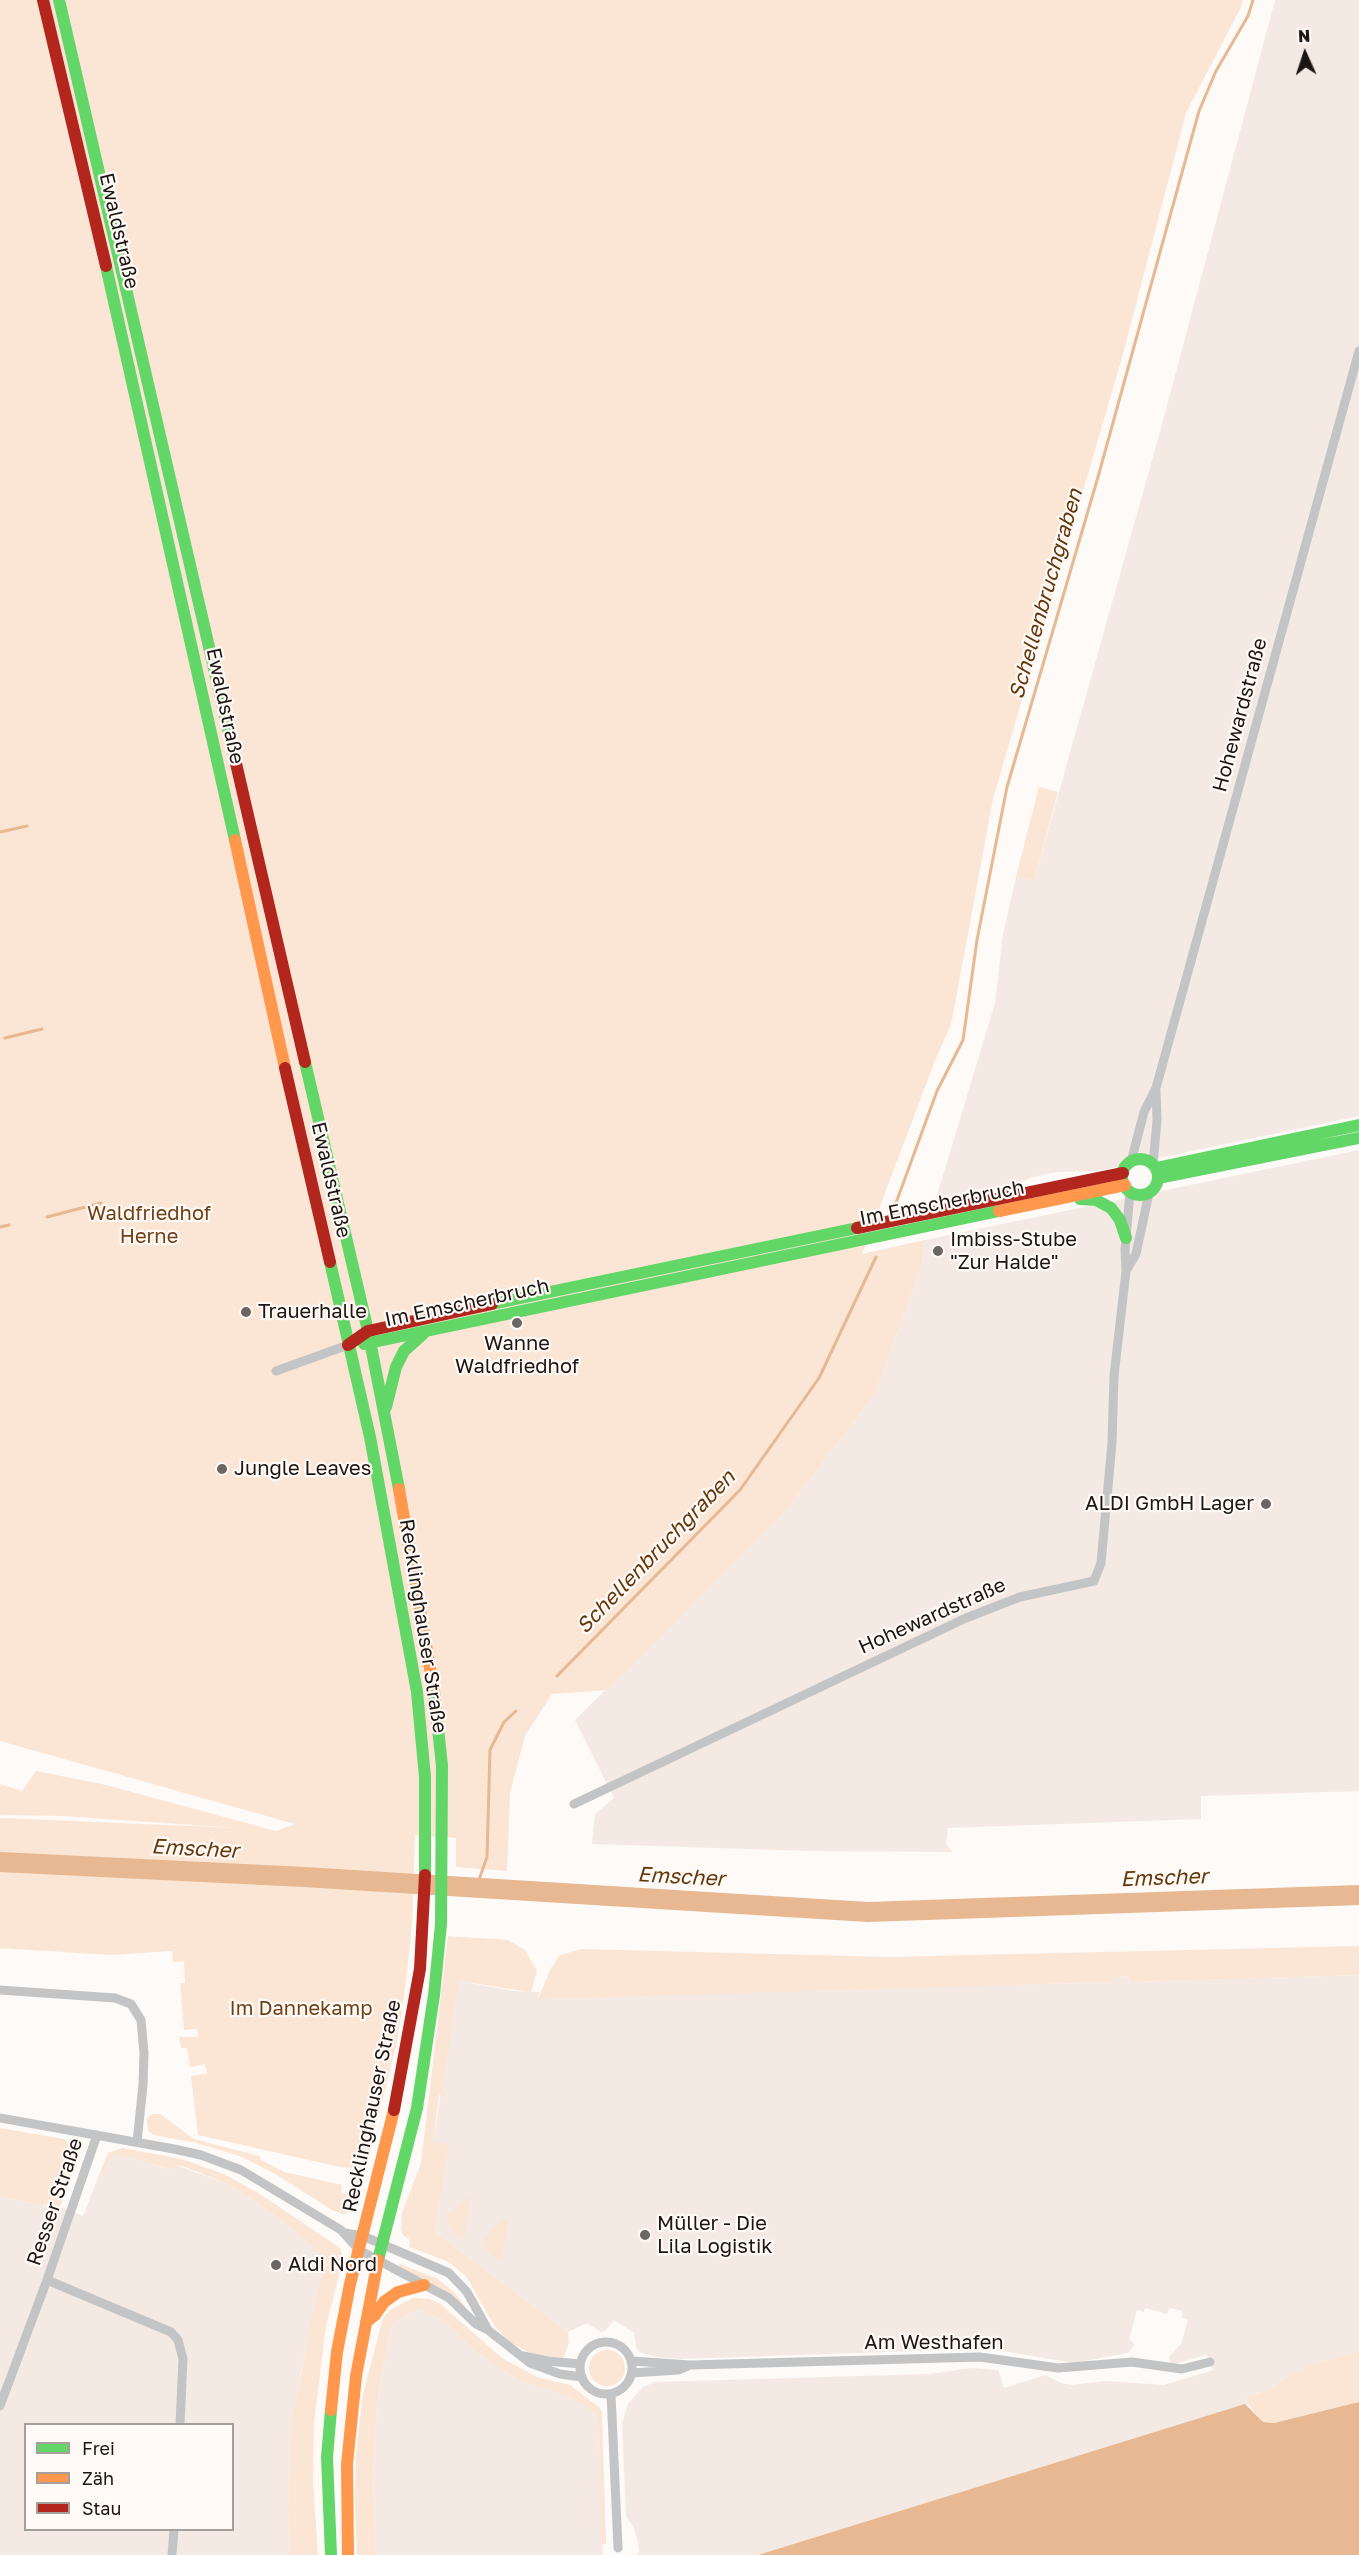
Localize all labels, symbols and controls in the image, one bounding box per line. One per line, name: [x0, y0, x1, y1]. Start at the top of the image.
north arrow: [1275, 24, 1335, 84]
text: N: [1297, 26, 1311, 46]
street label: Ewaldstraße: [94, 171, 144, 291]
water label: Schellenbruchgraben: [1004, 486, 1088, 702]
street label: Hohewardstraße: [1208, 635, 1272, 795]
street label: Ewaldstraße: [201, 646, 249, 766]
street label: Ewaldstraße: [306, 1120, 356, 1240]
street label: Im Emscherbruch: [858, 1175, 1026, 1231]
park label: Waldfriedhof Herne: [87, 1202, 211, 1249]
place label: Imbiss-Stube "Zur Halde": [950, 1228, 1077, 1275]
marker: Imbiss-Stube "Zur Halde": [931, 1244, 945, 1258]
street label: Im Emscherbruch: [383, 1274, 551, 1332]
place label: Trauerhalle: [258, 1300, 367, 1324]
marker: Trauerhalle: [239, 1305, 253, 1319]
marker: Wanne Waldfriedhof: [510, 1316, 524, 1330]
place label: Wanne Waldfriedhof: [455, 1332, 579, 1379]
place label: Jungle Leaves: [234, 1457, 371, 1481]
marker: Jungle Leaves: [215, 1462, 229, 1476]
water label: Schellenbruchgraben: [571, 1465, 741, 1639]
place label: ALDI GmbH Lager: [1085, 1492, 1254, 1516]
marker: ALDI GmbH Lager: [1259, 1497, 1273, 1511]
street label: Recklinghauser Straße: [394, 1517, 452, 1735]
street label: Hohewardstraße: [855, 1573, 1009, 1659]
water label: Emscher: [151, 1834, 239, 1864]
water label: Emscher: [637, 1862, 725, 1892]
water label: Emscher: [1120, 1864, 1208, 1892]
park label: Im Dannekamp: [230, 1997, 372, 2021]
street label: Recklinghauser Straße: [338, 1997, 406, 2215]
street label: Resser Straße: [22, 2135, 88, 2269]
place label: Müller - Die Lila Logistik: [657, 2212, 773, 2259]
marker: Müller - Die Lila Logistik: [638, 2228, 652, 2242]
place label: Aldi Nord: [288, 2253, 377, 2277]
marker: Aldi Nord: [269, 2258, 283, 2272]
street label: Am Westhafen: [864, 2331, 1004, 2355]
legend: [24, 2423, 234, 2531]
text: Frei: [82, 2437, 115, 2459]
text: Zäh: [82, 2467, 114, 2489]
text: Stau: [82, 2497, 121, 2519]

